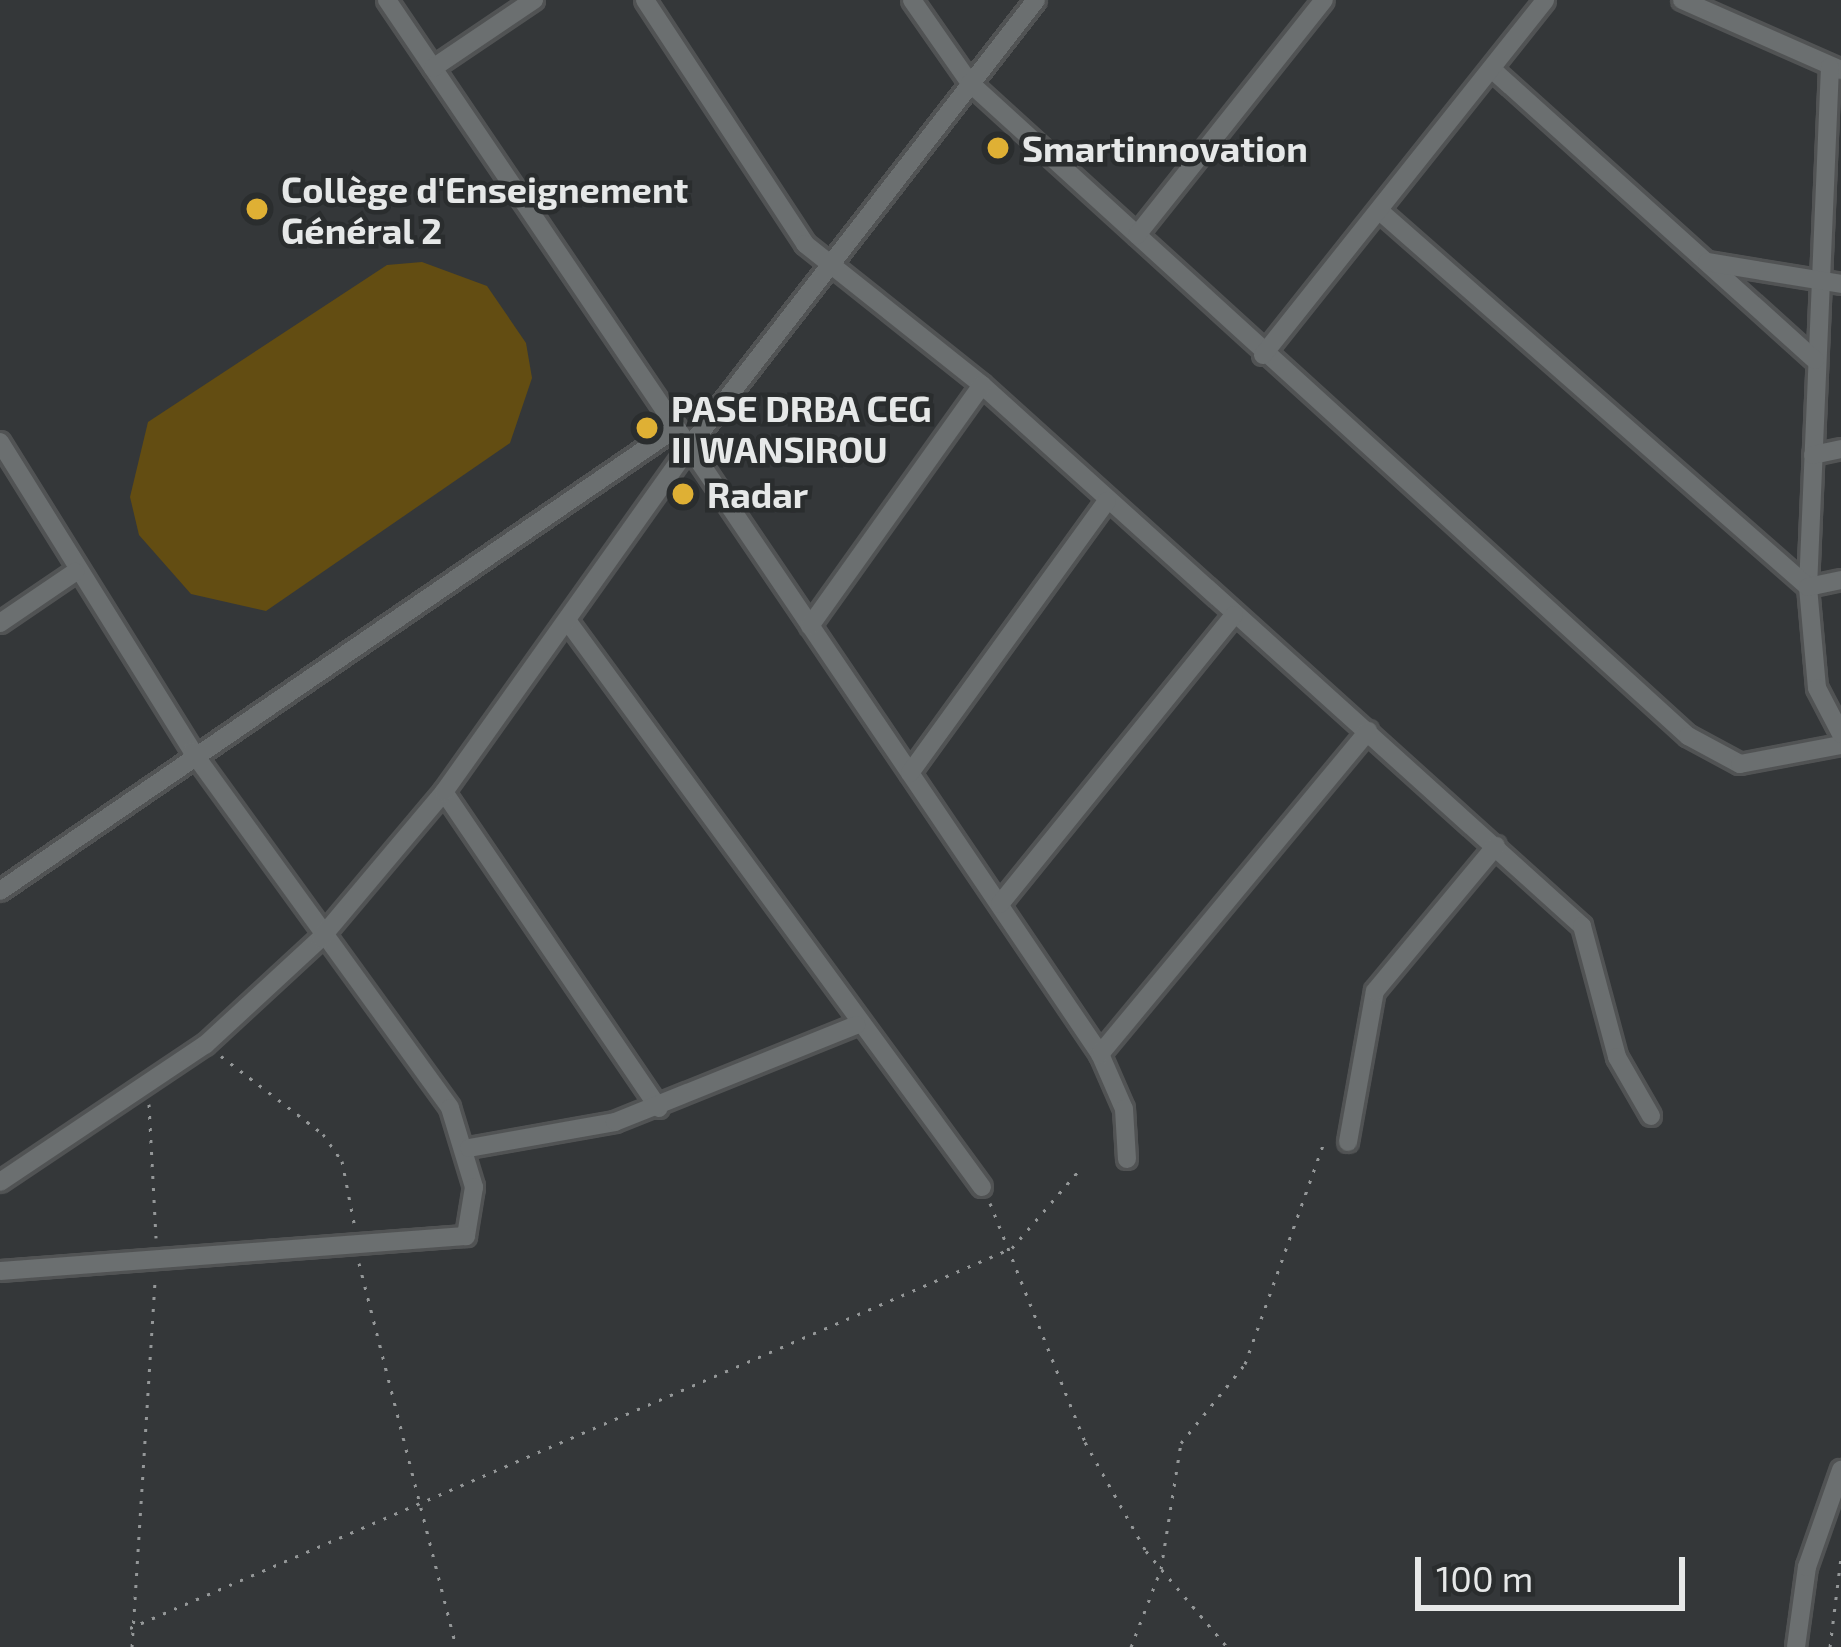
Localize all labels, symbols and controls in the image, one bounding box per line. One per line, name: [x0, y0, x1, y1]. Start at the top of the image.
place label: Smartinnovation: [1022, 126, 1308, 170]
marker: Smartinnovation: [985, 135, 1011, 161]
place label: Collège d'Enseignement Général 2: [281, 166, 688, 251]
marker: Collège d'Enseignement Général 2: [244, 196, 270, 222]
place label: PASE DRBA CEG II WANSIROU: [671, 385, 933, 470]
marker: PASE DRBA CEG II WANSIROU: [634, 415, 660, 441]
place label: Radar: [707, 472, 808, 516]
marker: Radar: [670, 481, 696, 507]
scale bar: [1421, 1533, 1691, 1607]
text: 100 m: [1436, 1556, 1533, 1599]

